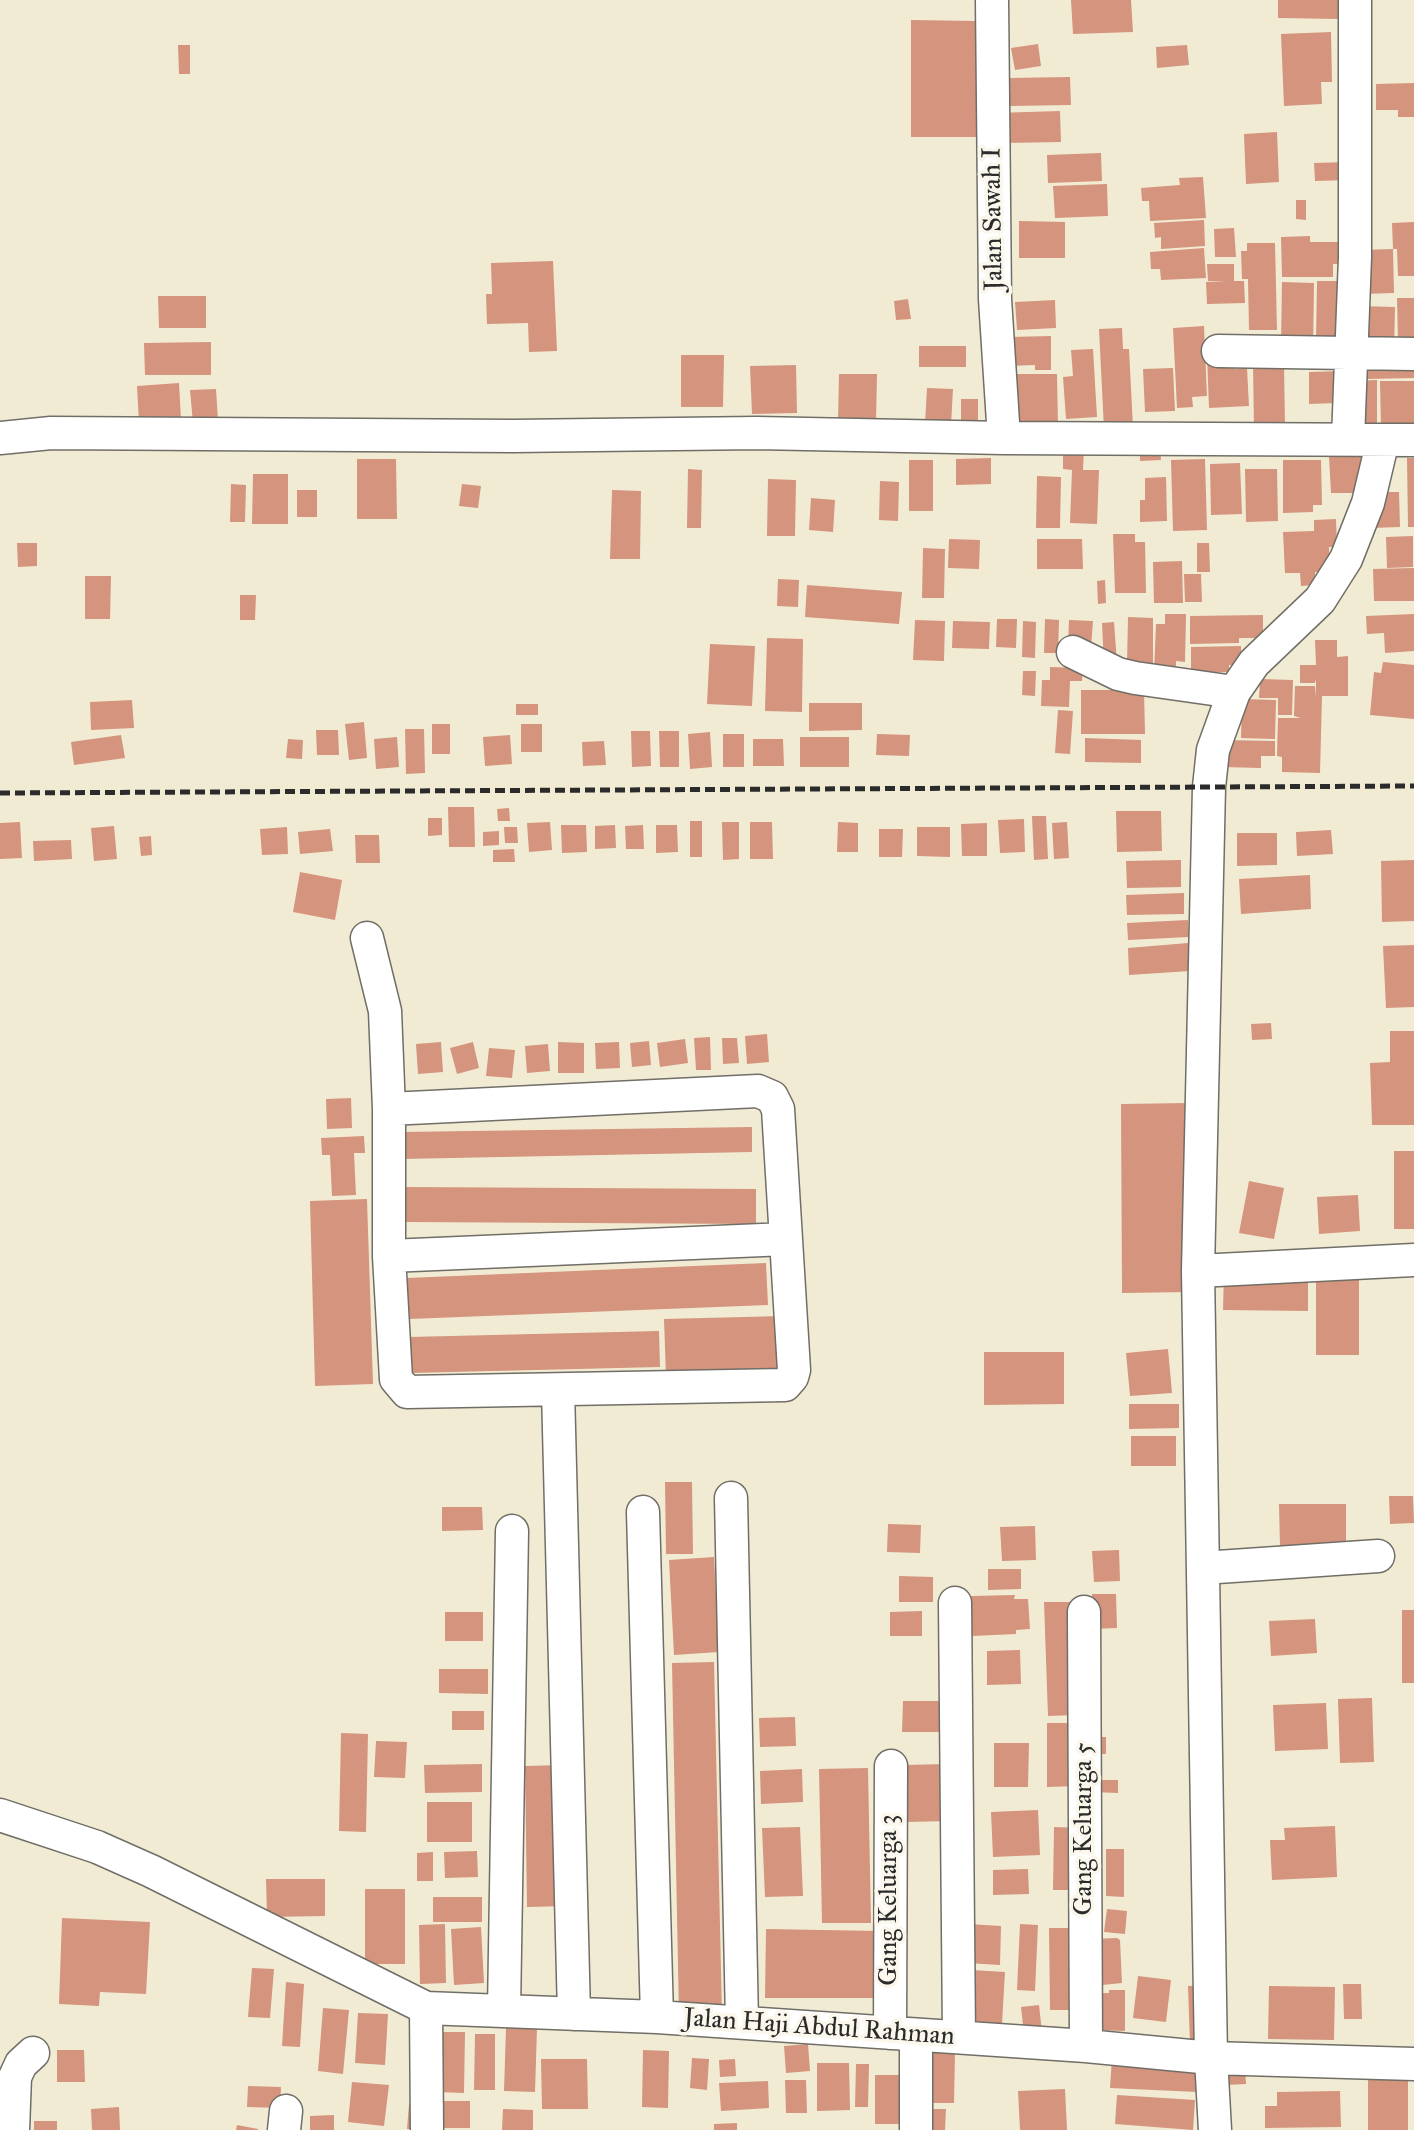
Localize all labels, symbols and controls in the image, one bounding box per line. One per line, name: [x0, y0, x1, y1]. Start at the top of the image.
street label: Jalan Sawah I: [977, 147, 1011, 291]
street label: Gang Keluarga 5: [1069, 1742, 1101, 1916]
street label: Gang Keluarga 3: [874, 1814, 906, 1986]
street label: Jalan Haji Abdul Rahman: [683, 2003, 955, 2053]

